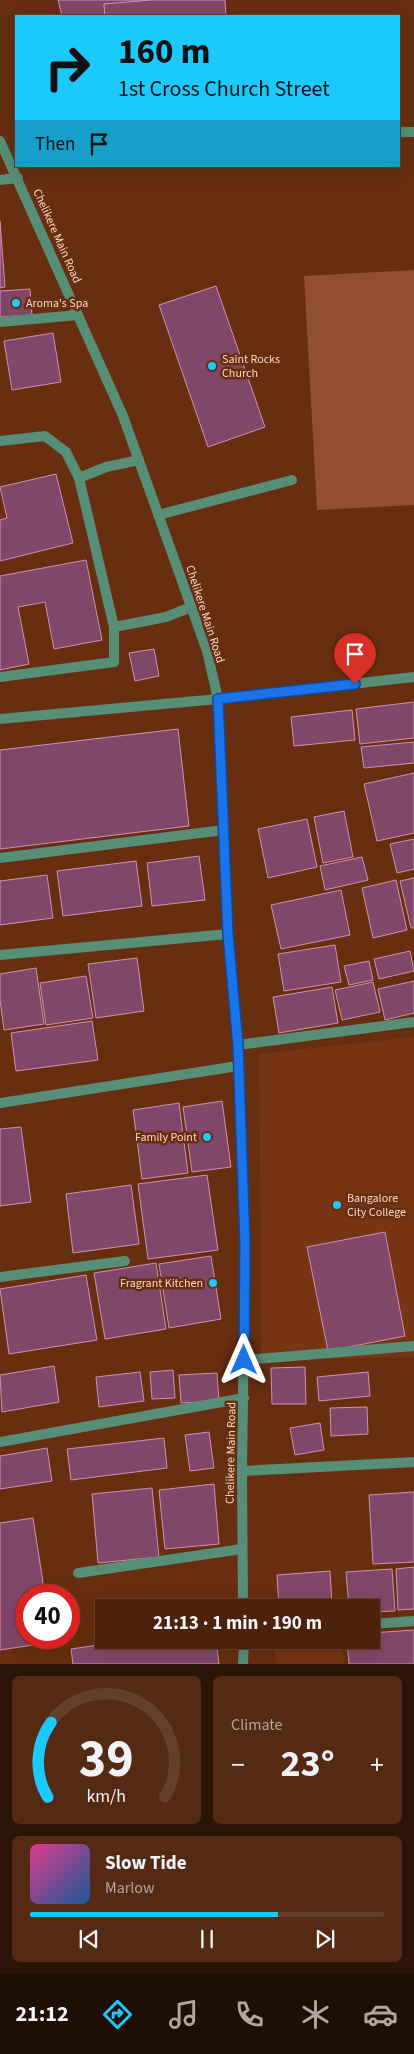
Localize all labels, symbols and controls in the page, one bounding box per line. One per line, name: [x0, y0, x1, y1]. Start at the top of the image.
text: 160 m: [118, 27, 210, 77]
icon: right: [35, 35, 100, 100]
text: 1st Cross Church Street: [118, 73, 330, 105]
icon: arrive: [85, 130, 113, 158]
text: Then: [35, 131, 75, 158]
street label: Chelikere Main Road: [29, 186, 85, 286]
place label: Aroma's Spa: [26, 295, 88, 312]
marker: Aroma's Spa: [10, 297, 22, 309]
place label: Saint Rocks Church: [222, 351, 280, 382]
marker: Saint Rocks Church: [206, 360, 218, 372]
street label: Chelikere Main Road: [181, 563, 229, 665]
pin: [334, 633, 376, 684]
icon: arrive: [341, 640, 369, 668]
place label: Family Point: [135, 1129, 197, 1146]
marker: Family Point: [201, 1131, 213, 1143]
place label: Bangalore City College: [347, 1190, 406, 1221]
marker: Bangalore City College: [331, 1199, 343, 1211]
place label: Fragrant Kitchen: [120, 1275, 203, 1292]
marker: Fragrant Kitchen: [207, 1277, 219, 1289]
position arrow: [217, 1333, 269, 1385]
street label: Chelikere Main Road: [222, 1402, 240, 1504]
speed limit sign: 40: [15, 1584, 80, 1649]
text: 21:13 · 1 min · 190 m: [153, 1610, 322, 1637]
text: Climate: [231, 1714, 282, 1736]
text: 39: [79, 1723, 134, 1797]
text: 23°: [281, 1737, 335, 1791]
text: −: [231, 1745, 245, 1785]
text: +: [370, 1745, 384, 1785]
text: km/h: [87, 1784, 126, 1809]
text: Slow Tide: [105, 1850, 186, 1877]
text: Marlow: [105, 1877, 154, 1899]
icon: previous: [75, 1925, 103, 1953]
icon: pause: [193, 1925, 221, 1953]
icon: next: [311, 1925, 339, 1953]
icon: directions: [100, 1997, 135, 2032]
icon: music: [166, 1997, 201, 2032]
icon: phone: [232, 1997, 267, 2032]
icon: climate: [298, 1997, 333, 2032]
icon: car: [363, 1997, 398, 2032]
text: 21:12: [15, 1998, 69, 2030]

